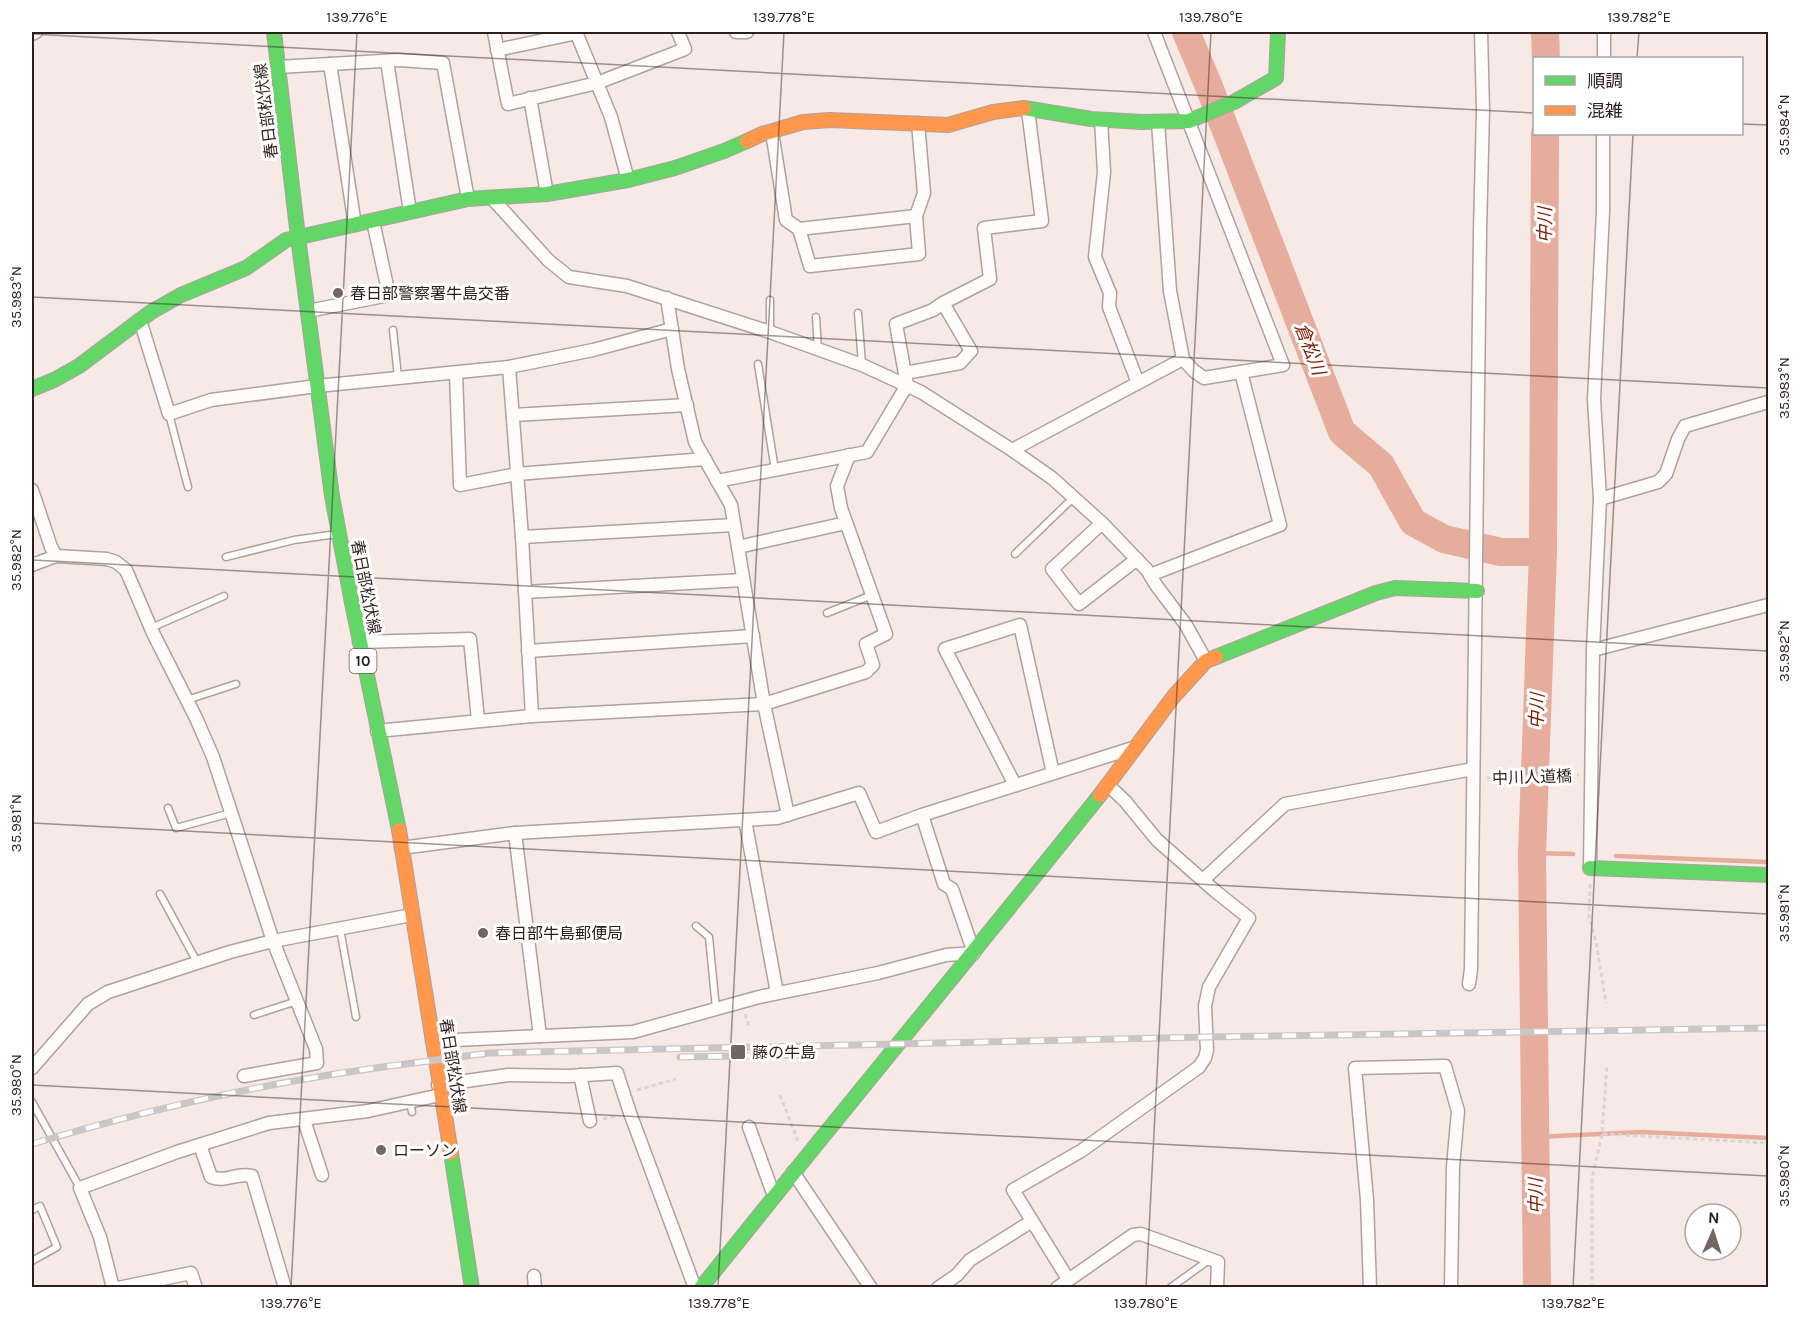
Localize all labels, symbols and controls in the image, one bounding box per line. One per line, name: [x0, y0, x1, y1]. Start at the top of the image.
text: 139.776°E: [326, 8, 388, 26]
text: 139.778°E: [753, 8, 815, 26]
text: 139.780°E: [1179, 8, 1243, 26]
text: 139.782°E: [1607, 8, 1671, 26]
legend: [1533, 57, 1743, 135]
street label: 春日部松伏線: [251, 62, 281, 160]
text: 順調: [1587, 70, 1623, 92]
text: 35.984°N: [1775, 94, 1793, 156]
text: 混雑: [1587, 100, 1623, 122]
water label: 中川: [1534, 205, 1556, 243]
text: 35.983°N: [7, 266, 25, 328]
place label: 春日部警察署牛島交番: [350, 284, 510, 303]
marker: 春日部警察署牛島交番: [331, 286, 345, 300]
water label: 倉松川: [1290, 320, 1331, 380]
text: 35.983°N: [1775, 357, 1793, 419]
text: 35.982°N: [7, 529, 25, 591]
street label: 春日部松伏線: [348, 538, 384, 636]
text: 35.982°N: [1775, 620, 1793, 682]
road number: 10: [350, 649, 376, 673]
water label: 中川: [1525, 691, 1549, 729]
street label: 中川人道橋: [1492, 766, 1572, 788]
text: 35.981°N: [7, 794, 25, 852]
text: 35.981°N: [1775, 884, 1793, 942]
place label: 春日部牛島郵便局: [495, 924, 623, 943]
marker: 春日部牛島郵便局: [476, 926, 490, 940]
street label: 春日部松伏線: [436, 1017, 470, 1115]
marker: 藤の牛島: [729, 1043, 747, 1061]
place label: 藤の牛島: [752, 1043, 816, 1062]
text: 35.980°N: [7, 1054, 25, 1116]
place label: ローソン: [393, 1141, 457, 1160]
marker: ローソン: [374, 1143, 388, 1157]
text: 35.980°N: [1775, 1145, 1793, 1207]
water label: 中川: [1525, 1176, 1547, 1214]
north arrow: [1683, 1202, 1743, 1262]
text: N: [1708, 1208, 1720, 1227]
text: 139.776°E: [260, 1294, 322, 1312]
text: 139.778°E: [688, 1294, 750, 1312]
text: 139.780°E: [1114, 1294, 1178, 1312]
text: 139.782°E: [1541, 1294, 1605, 1312]

